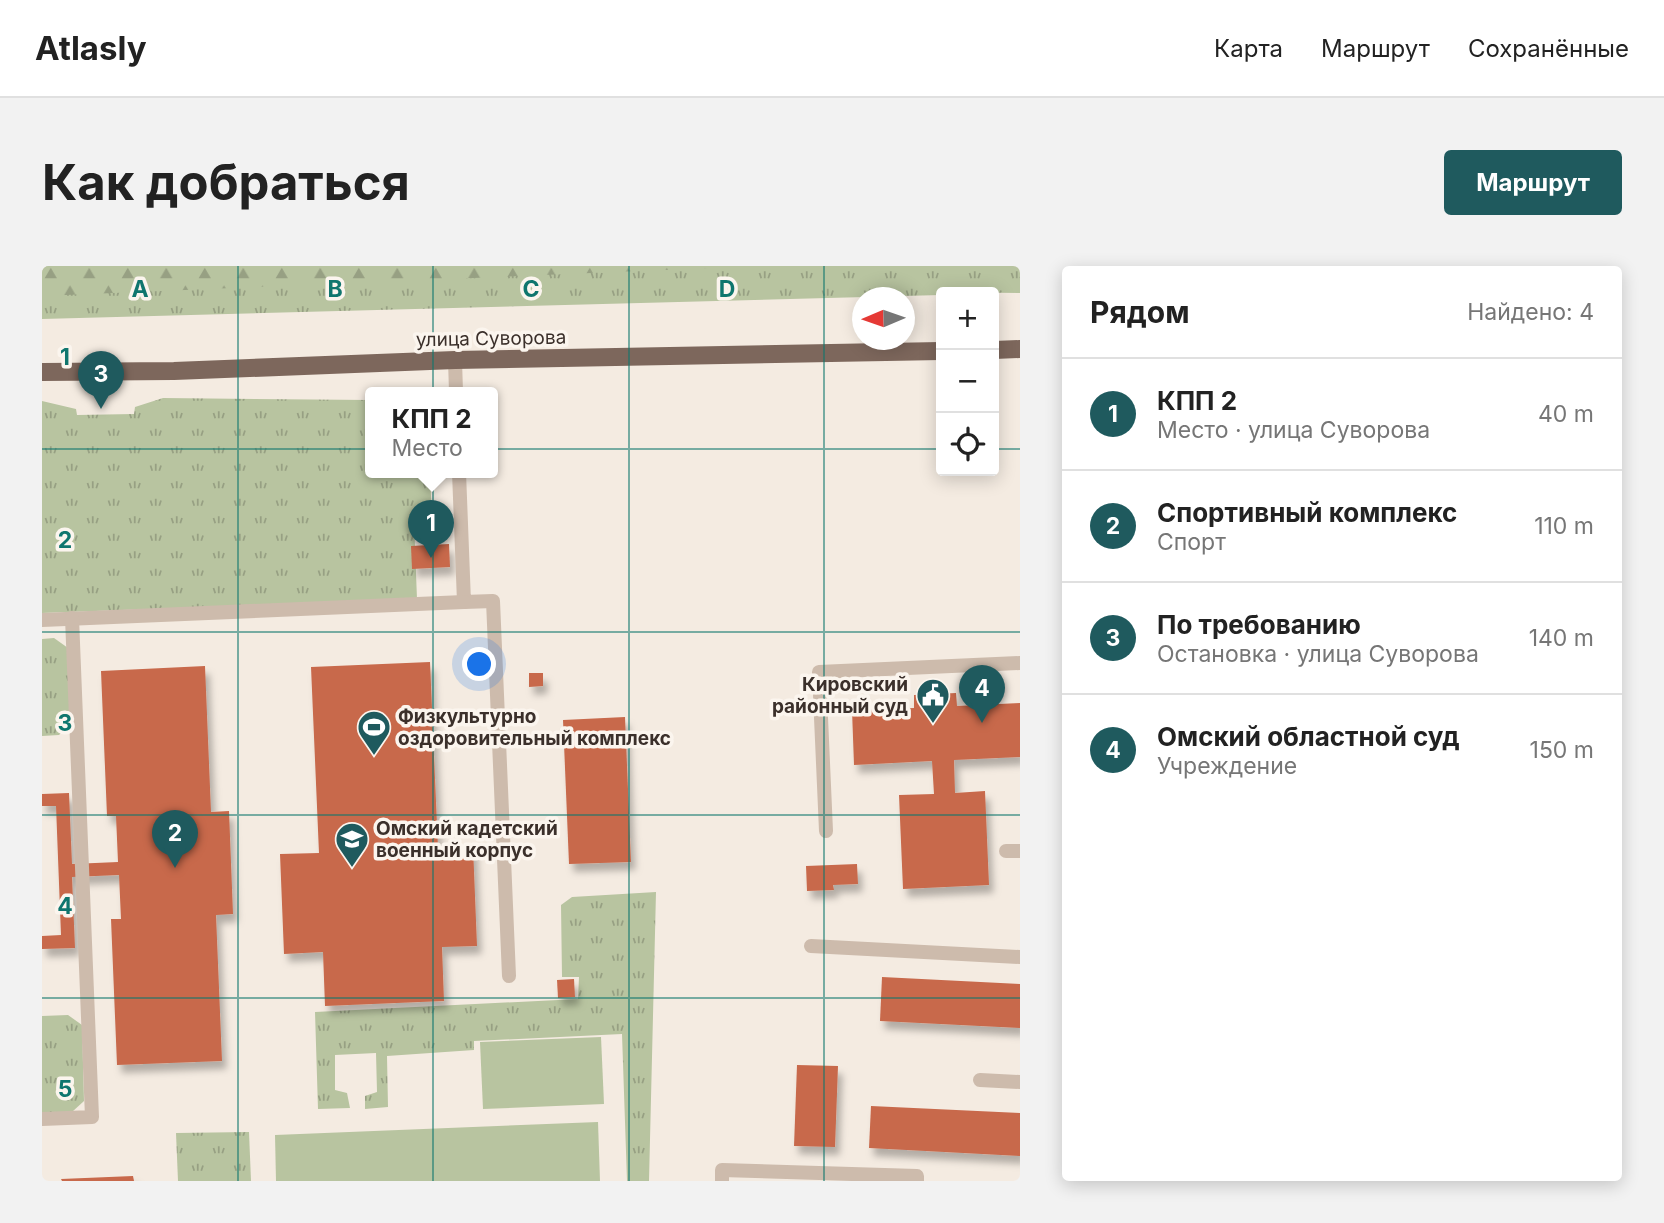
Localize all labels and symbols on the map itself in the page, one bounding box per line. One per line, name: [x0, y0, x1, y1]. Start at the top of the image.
text: A: [131, 275, 149, 303]
text: B: [327, 275, 343, 303]
text: C: [522, 275, 540, 303]
text: D: [719, 275, 735, 303]
north arrow: [852, 287, 915, 350]
street label: улица Суворова: [416, 326, 566, 351]
text: 1: [60, 343, 70, 371]
pin: 3: [78, 351, 124, 409]
pin: 1: [408, 500, 454, 558]
text: 2: [58, 526, 72, 554]
your location: [462, 647, 496, 681]
pin: 4: [959, 665, 1005, 723]
place label: Кировский районный суд: [772, 673, 908, 718]
public building icon: Кировский районный суд: [914, 676, 952, 725]
place label: Физкультурно оздоровительный комплекс: [398, 705, 671, 750]
sports icon: Физкультурно оздоровительный комплекс: [355, 708, 393, 757]
text: 3: [58, 709, 72, 737]
pin: 2: [152, 810, 198, 868]
place label: Омский кадетский военный корпус: [376, 817, 558, 862]
school or university icon: Омский кадетский военный корпус: [333, 820, 371, 869]
text: 4: [57, 892, 73, 920]
text: 5: [58, 1075, 72, 1103]

